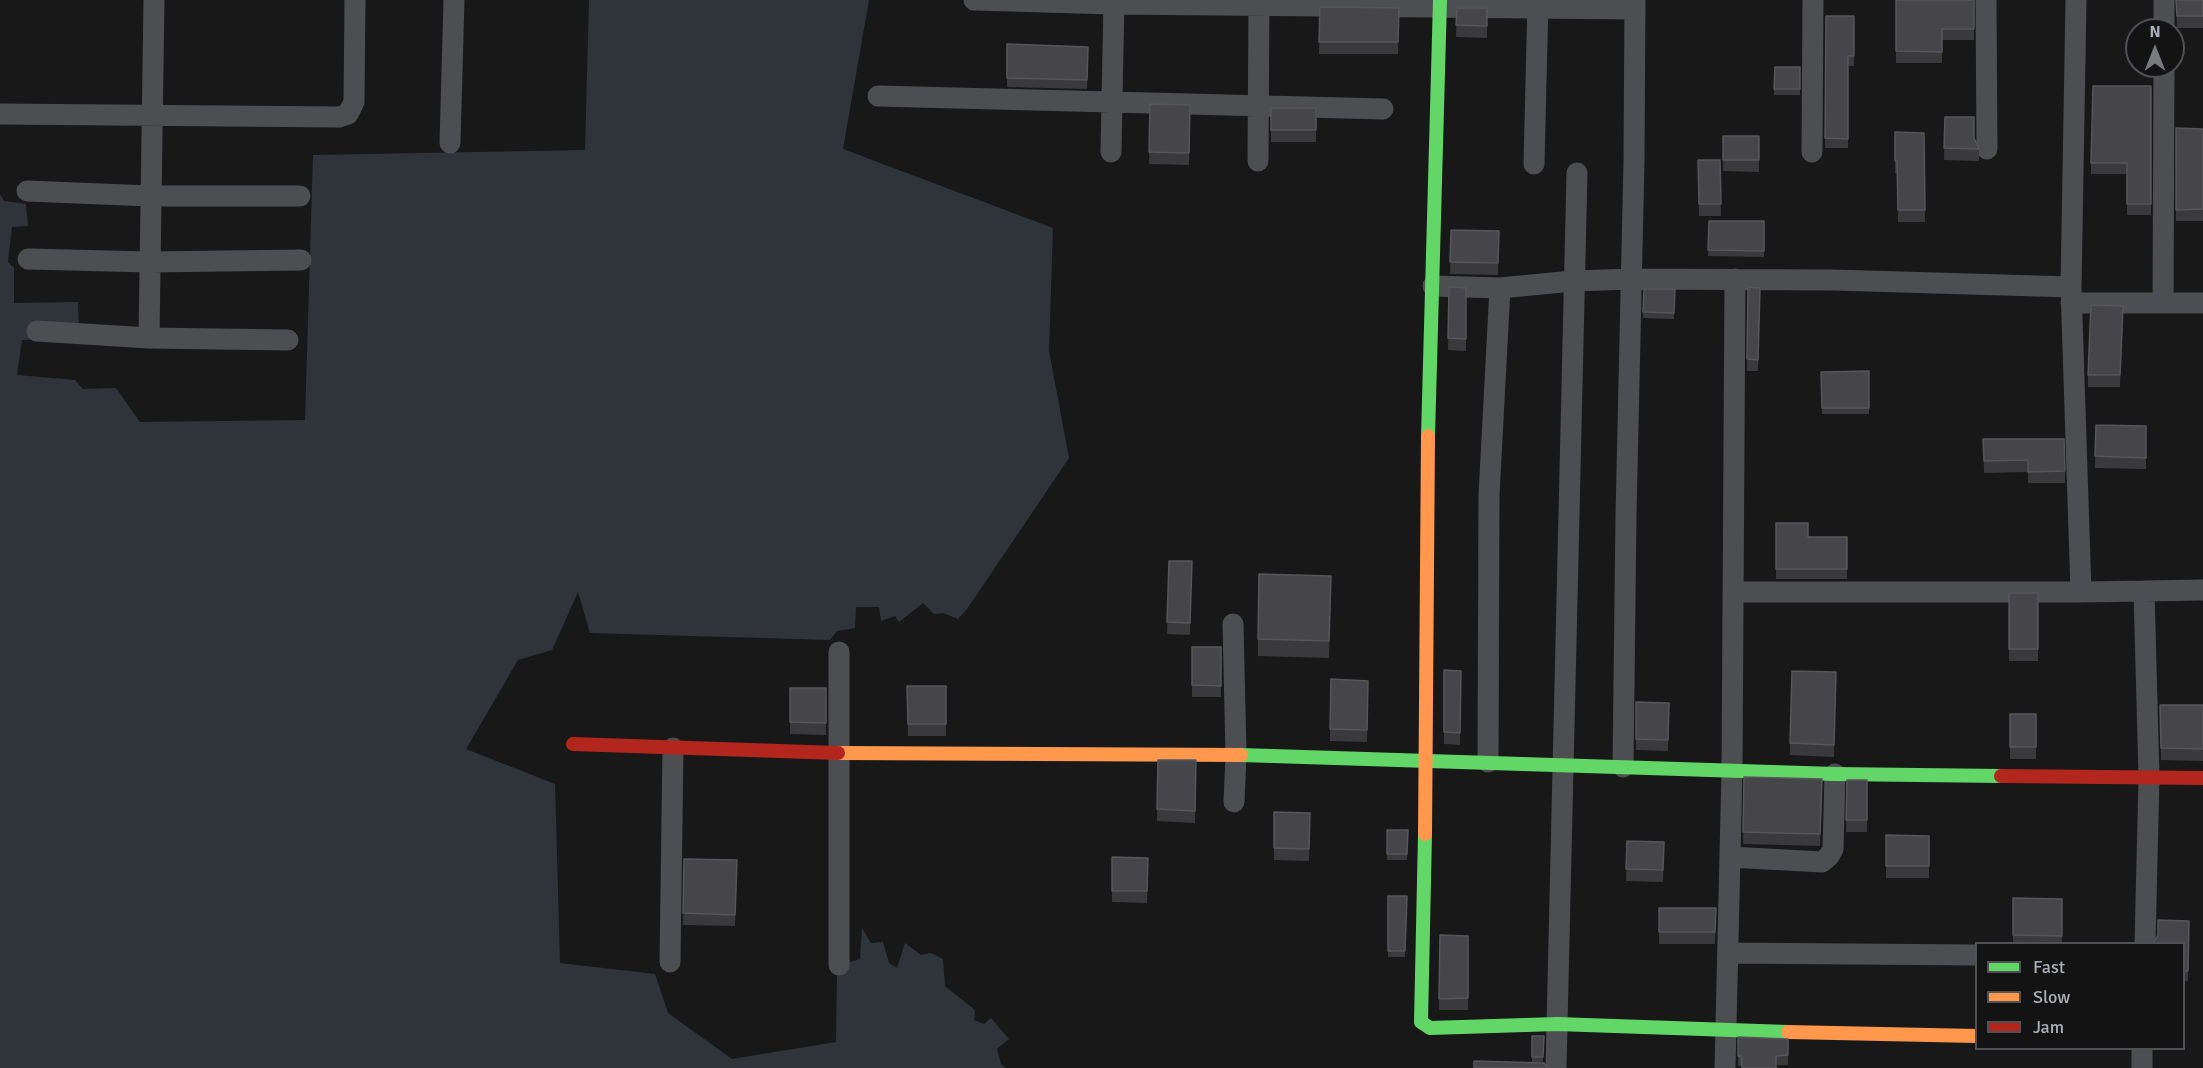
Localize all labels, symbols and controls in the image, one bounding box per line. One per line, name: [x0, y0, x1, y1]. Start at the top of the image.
north arrow: [2125, 18, 2185, 78]
text: N: [2149, 22, 2161, 42]
legend: [1975, 942, 2185, 1050]
text: Fast: [2033, 956, 2065, 978]
text: Slow: [2033, 986, 2070, 1008]
text: Jam: [2033, 1016, 2064, 1038]

